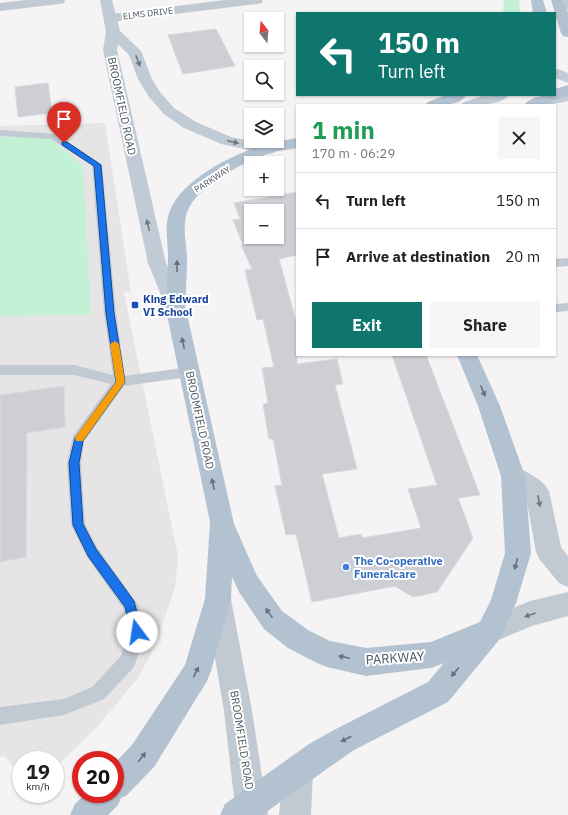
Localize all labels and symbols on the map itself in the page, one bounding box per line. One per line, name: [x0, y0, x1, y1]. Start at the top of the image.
street label: ELMS DRIVE: [122, 4, 174, 22]
north arrow: [244, 12, 284, 52]
street label: BROOMFIELD ROAD: [105, 56, 139, 156]
one-way arrow: [136, 56, 142, 68]
pin: [47, 102, 81, 143]
one-way arrow: [226, 139, 239, 145]
street label: PARKWAY: [192, 163, 233, 195]
one-way arrow: [145, 219, 151, 231]
one-way arrow: [174, 259, 180, 272]
place label: King Edward VI School: [143, 292, 209, 319]
marker: King Edward VI School: [130, 300, 140, 310]
one-way arrow: [180, 337, 186, 349]
street label: BROOMFIELD ROAD: [183, 370, 217, 470]
one-way arrow: [480, 385, 486, 397]
one-way arrow: [210, 478, 216, 490]
one-way arrow: [536, 495, 542, 507]
place label: The Co-operative Funeralcare: [354, 554, 443, 581]
one-way arrow: [512, 558, 518, 571]
marker: The Co-operative Funeralcare: [341, 562, 351, 572]
one-way arrow: [265, 608, 273, 618]
position arrow: [116, 611, 158, 653]
one-way arrow: [524, 612, 536, 618]
street label: PARKWAY: [365, 647, 425, 669]
one-way arrow: [337, 654, 350, 660]
one-way arrow: [193, 666, 199, 678]
one-way arrow: [451, 666, 460, 677]
street label: BROOMFIELD ROAD: [227, 689, 257, 791]
one-way arrow: [340, 736, 352, 743]
speed limit sign: 20: [72, 751, 124, 803]
one-way arrow: [137, 752, 146, 762]

